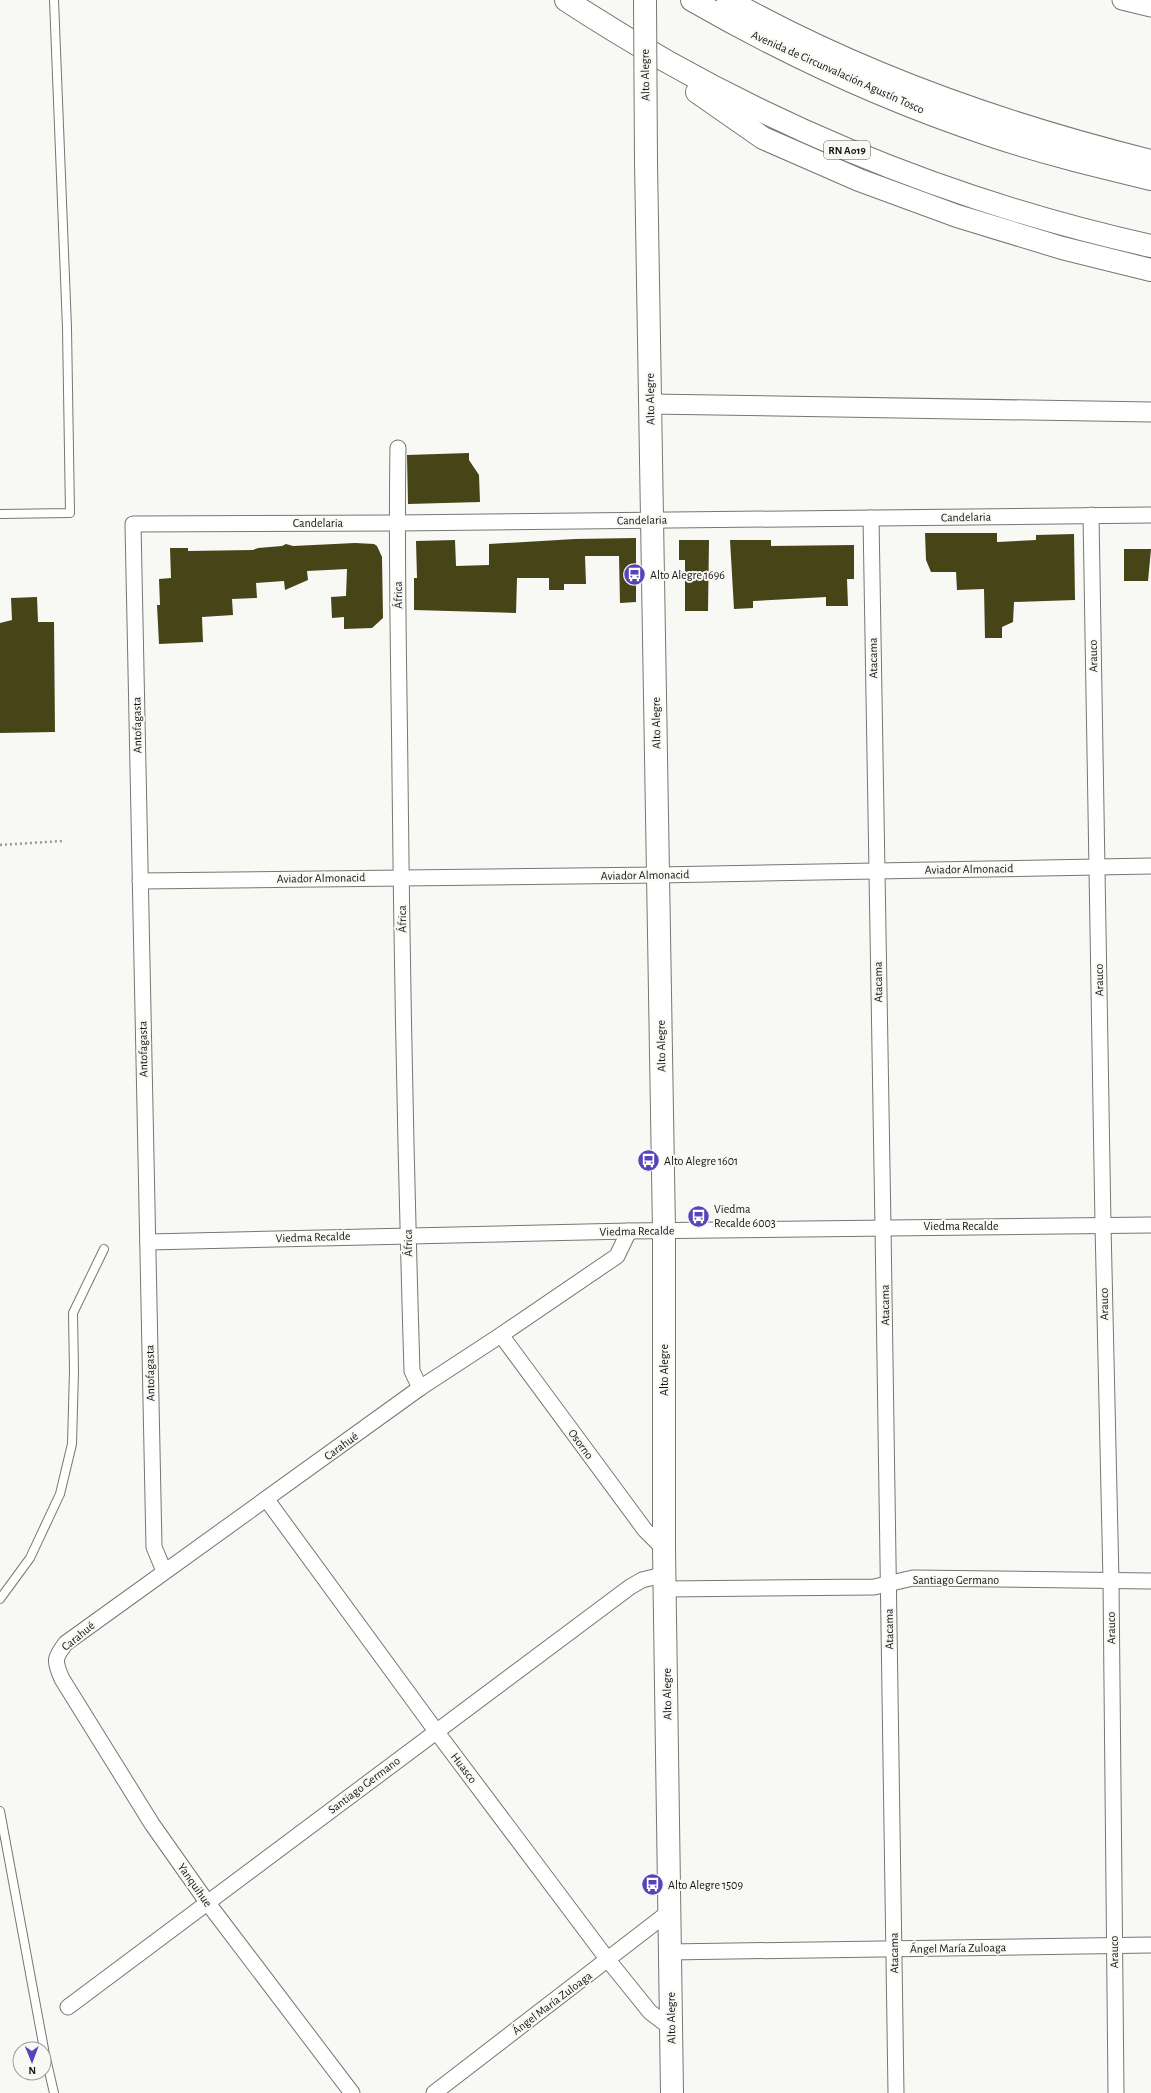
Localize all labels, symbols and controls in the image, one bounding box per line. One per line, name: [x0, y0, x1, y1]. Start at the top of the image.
street label: Avenida de Circunvalación Agustín Tosco: [750, 28, 926, 116]
street label: Alto Alegre: [639, 49, 651, 101]
road number: RN A019: [824, 141, 870, 159]
street label: Alto Alegre: [644, 373, 656, 425]
street label: Candelaria: [941, 511, 992, 523]
street label: Candelaria: [617, 514, 668, 526]
street label: Candelaria: [293, 517, 344, 529]
bus stop icon: Alto Alegre 1696: [622, 562, 648, 588]
place label: Alto Alegre 1696: [650, 569, 725, 581]
street label: África: [391, 581, 404, 609]
street label: Atacama: [867, 637, 879, 679]
street label: Arauco: [1087, 639, 1099, 672]
street label: Antofagasta: [131, 696, 143, 753]
street label: Alto Alegre: [650, 697, 662, 749]
street label: Aviador Almonacid: [924, 862, 1014, 876]
street label: Aviador Almonacid: [600, 868, 690, 882]
street label: Aviador Almonacid: [276, 871, 366, 885]
street label: África: [395, 905, 408, 933]
street label: Atacama: [872, 961, 884, 1003]
street label: Arauco: [1093, 963, 1105, 996]
street label: Antofagasta: [137, 1020, 149, 1077]
street label: Alto Alegre: [655, 1020, 667, 1072]
bus stop icon: Alto Alegre 1601: [635, 1148, 661, 1174]
place label: Alto Alegre 1601: [664, 1155, 738, 1167]
bus stop icon: Viedma Recalde 6003: [685, 1203, 711, 1229]
place label: Viedma Recalde 6003: [714, 1203, 776, 1229]
street label: Viedma Recalde: [923, 1220, 999, 1232]
street label: Viedma Recalde: [599, 1224, 675, 1238]
street label: África: [401, 1229, 414, 1257]
street label: Viedma Recalde: [275, 1230, 351, 1244]
street label: Atacama: [879, 1284, 891, 1326]
street label: Arauco: [1098, 1287, 1110, 1320]
street label: Antofagasta: [144, 1344, 156, 1401]
street label: Alto Alegre: [658, 1344, 670, 1396]
street label: Osorno: [566, 1427, 596, 1461]
street label: Carahué: [322, 1430, 360, 1462]
street label: Santiago Germano: [913, 1574, 999, 1586]
street label: Atacama: [883, 1608, 895, 1650]
street label: Arauco: [1105, 1611, 1117, 1644]
street label: Carahué: [59, 1619, 97, 1653]
street label: Alto Alegre: [661, 1668, 673, 1720]
street label: Huasco: [449, 1751, 479, 1786]
street label: Santiago Germano: [326, 1754, 402, 1816]
street label: Yanquihue: [176, 1861, 214, 1909]
bus stop icon: Alto Alegre 1509: [640, 1872, 666, 1898]
place label: Alto Alegre 1509: [668, 1879, 743, 1891]
street label: Atacama: [888, 1932, 900, 1974]
street label: Arauco: [1108, 1935, 1120, 1968]
street label: Ángel María Zuloaga: [910, 1940, 1007, 1955]
street label: Ángel María Zuloaga: [509, 1968, 594, 2037]
street label: Alto Alegre: [665, 1992, 677, 2044]
north arrow: [12, 2041, 52, 2081]
text: N: [28, 2065, 36, 2076]

